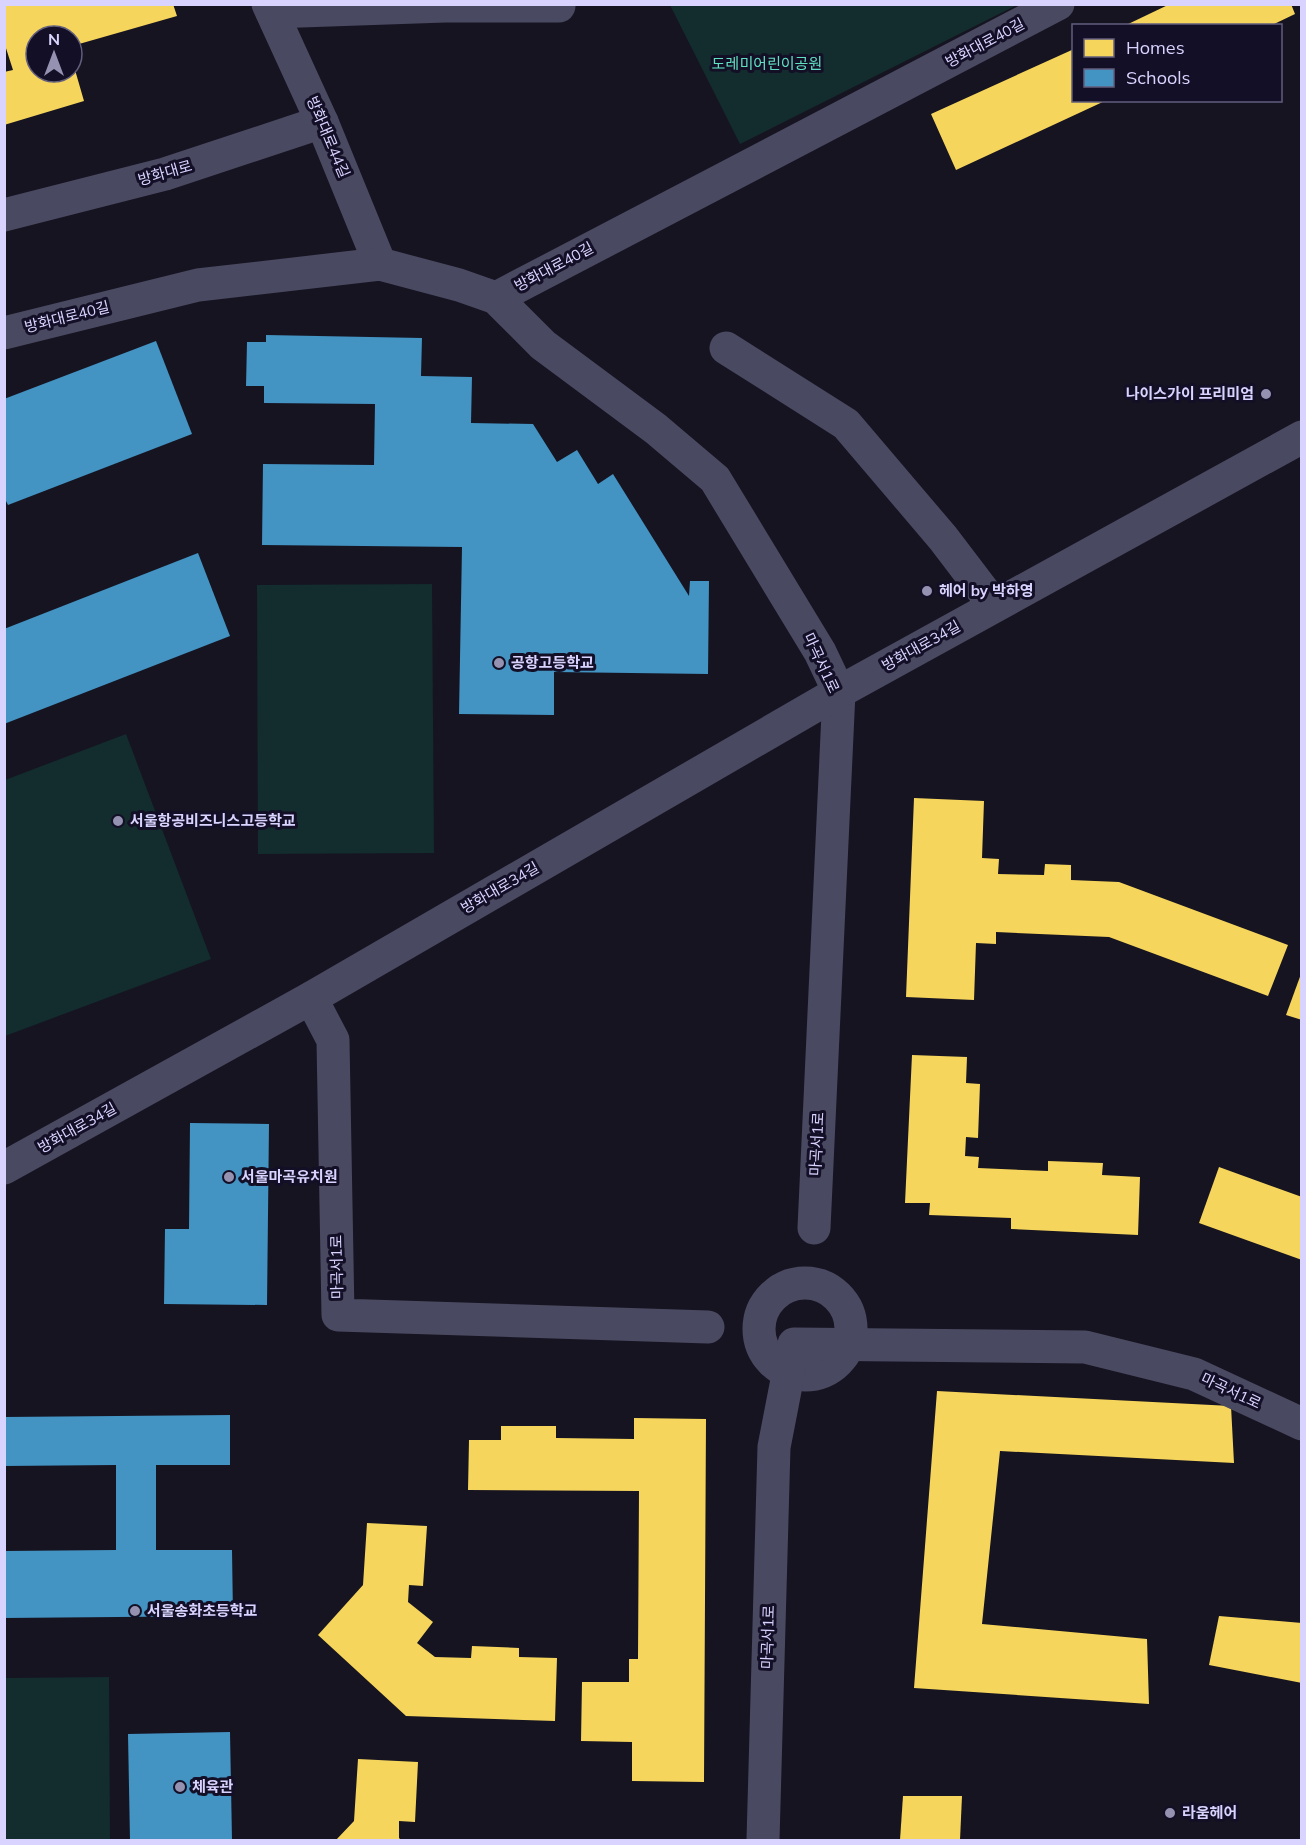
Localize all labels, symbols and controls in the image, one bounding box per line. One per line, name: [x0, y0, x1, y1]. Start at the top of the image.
street label: 방화대로40길: [942, 14, 1028, 71]
north arrow: [24, 24, 84, 84]
legend: [1072, 24, 1282, 102]
text: N: [48, 29, 60, 49]
text: Homes: [1126, 36, 1185, 59]
park label: 도레미어린이공원: [712, 54, 822, 73]
text: Schools: [1126, 66, 1191, 89]
street label: 방화대로44길: [303, 93, 354, 181]
street label: 방화대로: [136, 156, 194, 189]
street label: 방화대로40길: [511, 238, 597, 295]
street label: 방화대로40길: [22, 297, 111, 336]
place label: 나이스가이 프리미엄: [1126, 384, 1254, 403]
marker: 나이스가이 프리미엄: [1259, 387, 1273, 401]
place label: 헤어 by 박하영: [939, 581, 1034, 600]
marker: 헤어 by 박하영: [920, 584, 934, 598]
street label: 방화대로34길: [878, 616, 963, 675]
street label: 마곡서1로: [799, 630, 844, 696]
place label: 공항고등학교: [511, 653, 594, 672]
marker: 공항고등학교: [492, 656, 506, 670]
place label: 서울항공비즈니스고등학교: [130, 811, 296, 830]
marker: 서울항공비즈니스고등학교: [111, 814, 125, 828]
street label: 방화대로34길: [457, 858, 542, 918]
street label: 방화대로34길: [34, 1098, 119, 1157]
street label: 마곡서1로: [805, 1111, 828, 1177]
place label: 서울마곡유치원: [241, 1167, 338, 1186]
marker: 서울마곡유치원: [222, 1170, 236, 1184]
street label: 마곡서1로: [326, 1235, 347, 1299]
street label: 마곡서1로: [1198, 1368, 1264, 1413]
place label: 서울송화초등학교: [147, 1601, 258, 1620]
marker: 서울송화초등학교: [128, 1604, 142, 1618]
street label: 마곡서1로: [757, 1605, 778, 1669]
place label: 체육관: [192, 1777, 234, 1796]
marker: 체육관: [173, 1780, 187, 1794]
place label: 라움헤어: [1182, 1803, 1237, 1822]
marker: 라움헤어: [1163, 1806, 1177, 1820]

